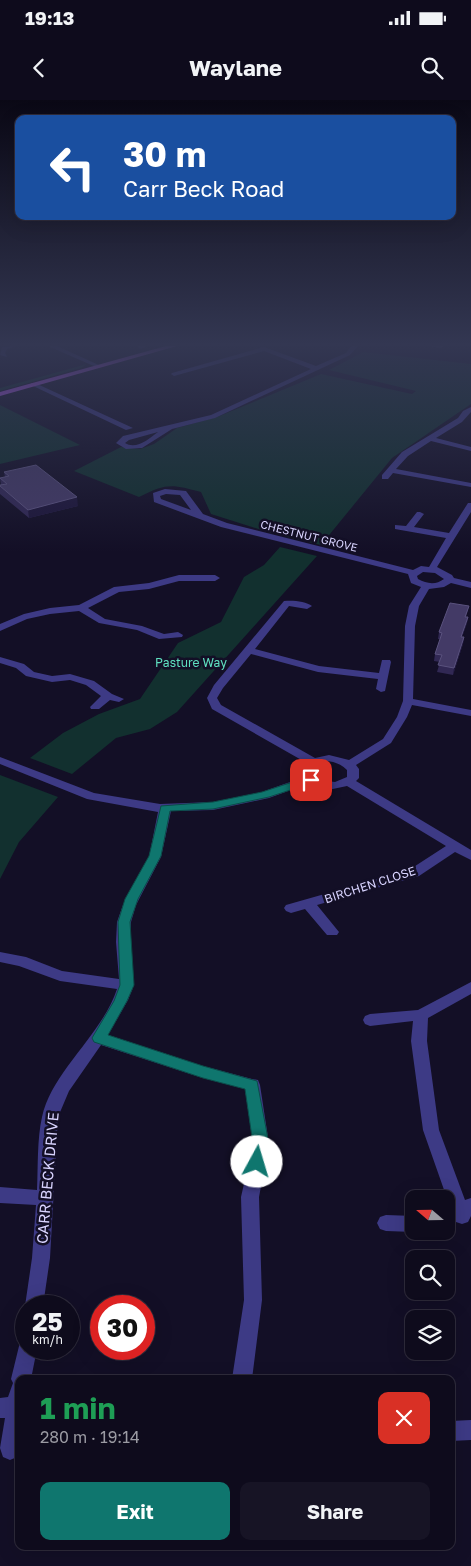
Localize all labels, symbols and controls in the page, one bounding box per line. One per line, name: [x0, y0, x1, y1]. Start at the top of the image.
text: 19:13: [25, 6, 74, 29]
icon: back: [25, 54, 53, 82]
text: Waylane: [189, 54, 282, 81]
icon: search: [418, 54, 446, 82]
text: 30 m: [123, 133, 206, 175]
icon: left: [40, 135, 105, 200]
text: Carr Beck Road: [123, 175, 284, 202]
street label: CHESTNUT GROVE: [259, 517, 359, 554]
park label: Pasture Way: [155, 655, 227, 670]
pin: [290, 759, 332, 801]
icon: arrive: [297, 766, 325, 794]
street label: BIRCHEN CLOSE: [322, 863, 417, 906]
street label: CARR BECK DRIVE: [32, 1111, 62, 1245]
position arrow: [230, 1135, 282, 1187]
north arrow: [405, 1190, 455, 1240]
map controls: [405, 1190, 455, 1360]
button: search: [405, 1250, 455, 1300]
speed limit sign: 30: [90, 1295, 155, 1360]
text: 25: [32, 1306, 63, 1337]
button: layers: [405, 1310, 455, 1360]
text: km/h: [32, 1332, 63, 1347]
text: 1 min: [40, 1390, 116, 1426]
button: close: [378, 1392, 430, 1444]
text: 280 m · 19:14: [40, 1427, 140, 1447]
button: Exit: [40, 1482, 230, 1540]
button: Share: [240, 1482, 430, 1540]

